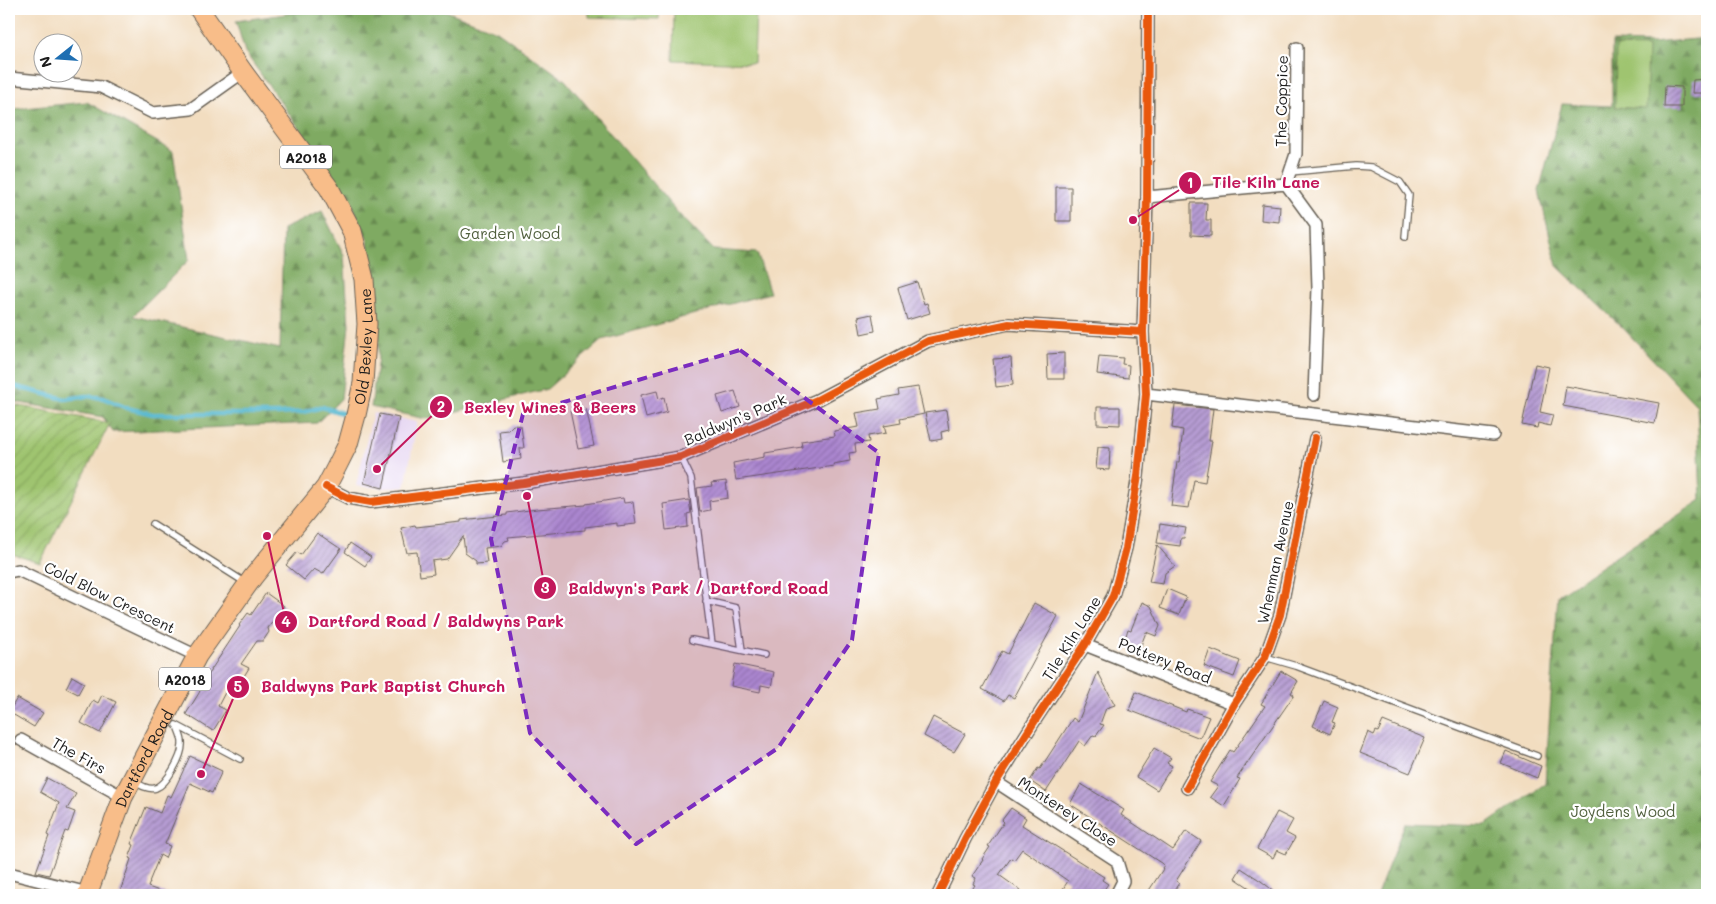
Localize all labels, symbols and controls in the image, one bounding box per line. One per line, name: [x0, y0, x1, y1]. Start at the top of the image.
north arrow: [32, 32, 82, 82]
text: N: [34, 54, 56, 70]
street label: The Coppice: [1270, 55, 1292, 147]
road number: A2018: [280, 146, 332, 168]
callout: Tile Kiln Lane: [1177, 167, 1330, 198]
text: Tile Kiln Lane: [1212, 171, 1320, 192]
text: 1: [1187, 172, 1193, 192]
park label: Garden Wood: [460, 223, 560, 243]
street label: Old Bexley Lane: [349, 288, 377, 407]
street label: Baldwyn's Park: [681, 388, 789, 450]
callout: Bexley Wines & Beers: [429, 392, 646, 423]
text: 2: [437, 396, 445, 416]
text: Bexley Wines & Beers: [464, 396, 636, 417]
street label: Whenman Avenue: [1252, 499, 1298, 625]
street label: Cold Blow Crescent: [41, 556, 179, 638]
callout: Baldwyn's Park / Dartford Road: [533, 573, 838, 604]
text: 3: [540, 577, 550, 597]
text: Baldwyn's Park / Dartford Road: [568, 577, 828, 598]
street label: Tile Kiln Lane: [1037, 592, 1105, 684]
callout: Dartford Road / Baldwyns Park: [273, 606, 574, 637]
text: Dartford Road / Baldwyns Park: [308, 610, 564, 631]
text: 4: [281, 611, 291, 631]
street label: Pottery Road: [1116, 632, 1214, 688]
road number: A2018: [159, 668, 211, 691]
callout: Baldwyns Park Baptist Church: [226, 671, 515, 702]
text: Baldwyns Park Baptist Church: [261, 675, 505, 696]
text: 5: [234, 676, 243, 696]
street label: Dartford Road: [110, 706, 177, 810]
street label: The Firs: [48, 732, 110, 778]
street label: Monterey Close: [1015, 771, 1121, 851]
park label: Joydens Wood: [1571, 801, 1675, 821]

